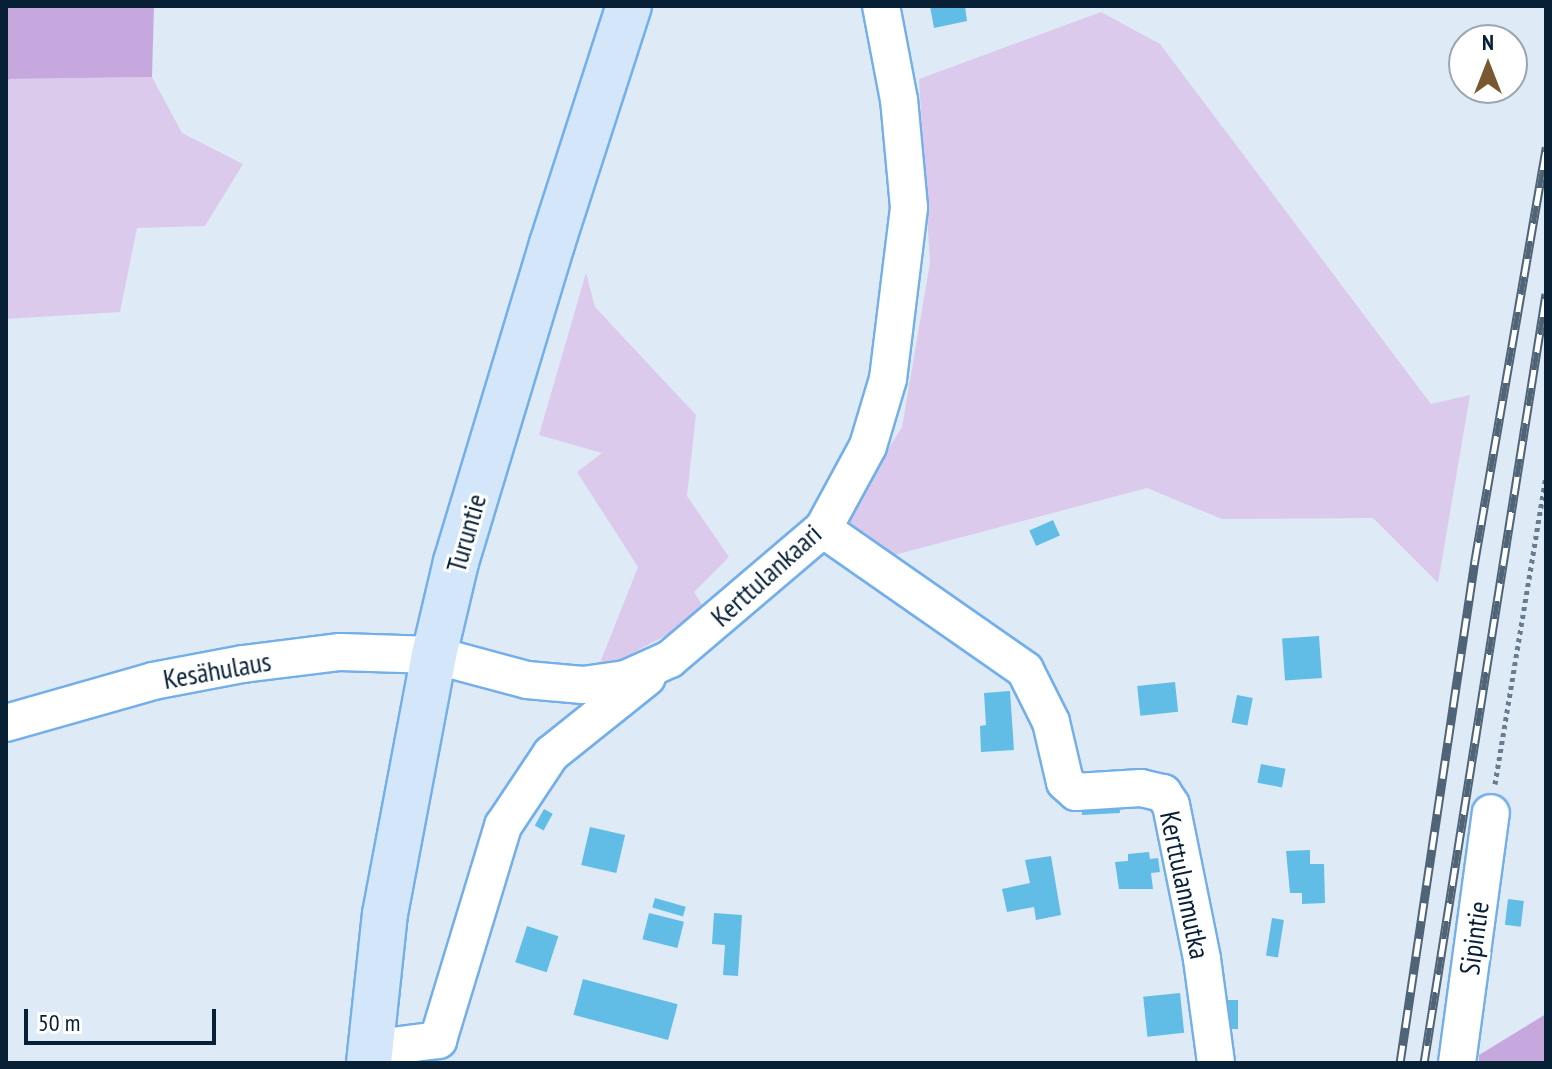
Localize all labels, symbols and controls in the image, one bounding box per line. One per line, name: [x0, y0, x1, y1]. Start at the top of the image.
north arrow: [1448, 24, 1528, 104]
text: N: [1482, 28, 1494, 56]
street label: Turuntie: [439, 490, 493, 576]
street label: Kerttulankaari: [704, 517, 828, 633]
street label: Kesähulaus: [161, 644, 273, 696]
street label: Kerttulanmutka: [1153, 808, 1217, 962]
street label: Sipintie: [1452, 899, 1496, 977]
scale bar: [28, 993, 220, 1043]
text: 50 m: [38, 1007, 80, 1038]

